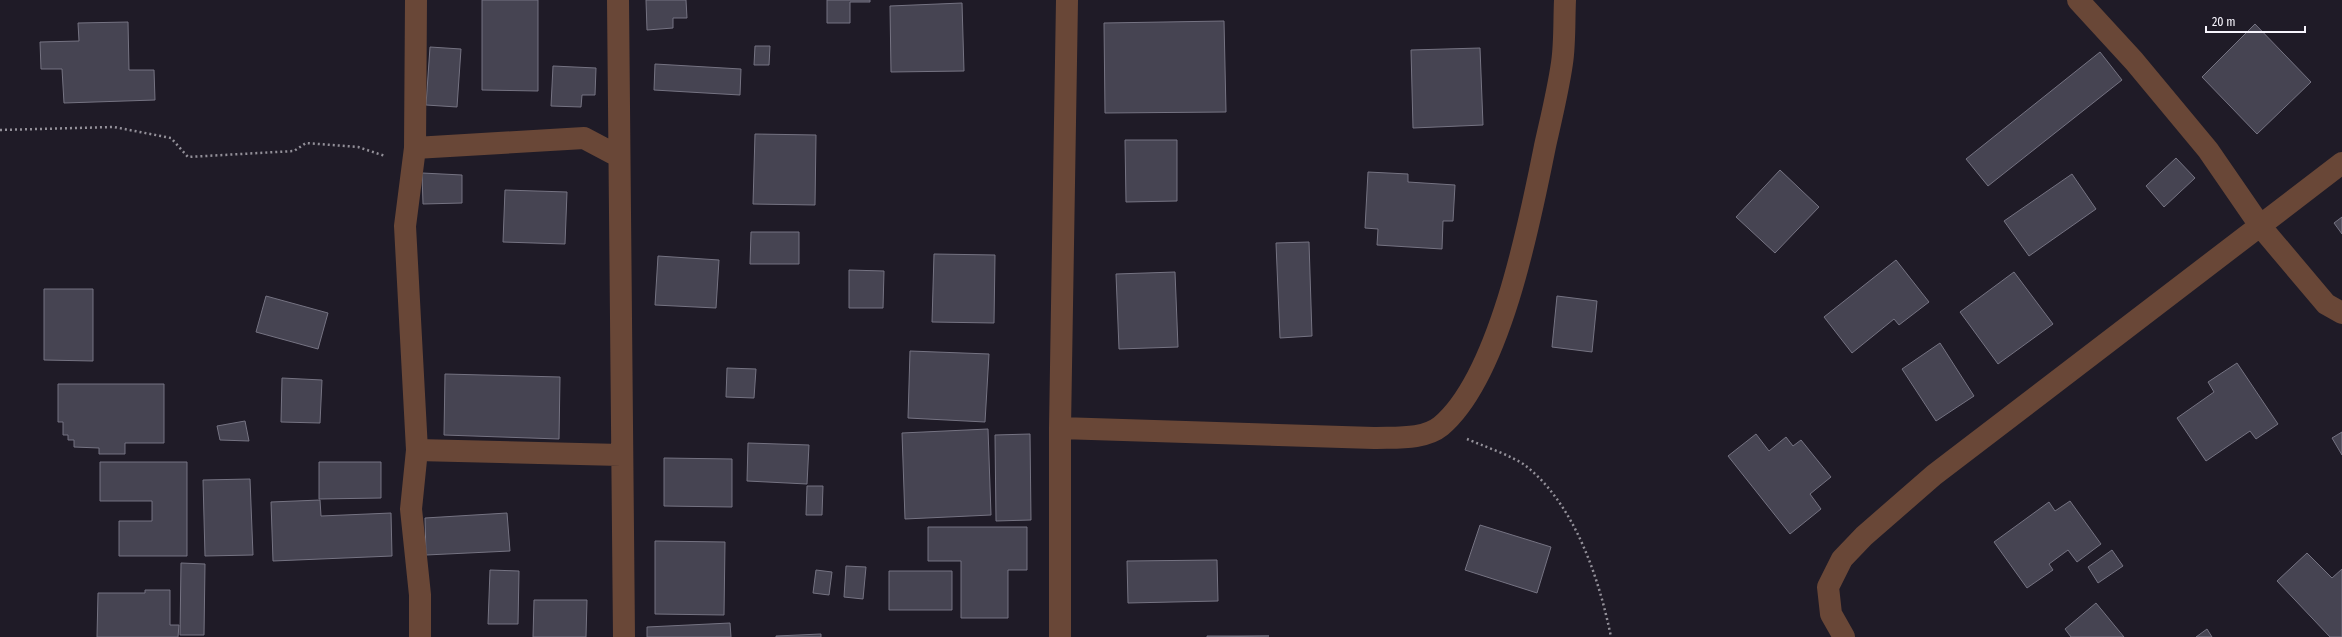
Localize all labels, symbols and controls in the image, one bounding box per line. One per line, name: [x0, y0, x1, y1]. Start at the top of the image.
scale bar: [2206, 8, 2305, 34]
text: 20 m: [2212, 15, 2236, 29]

